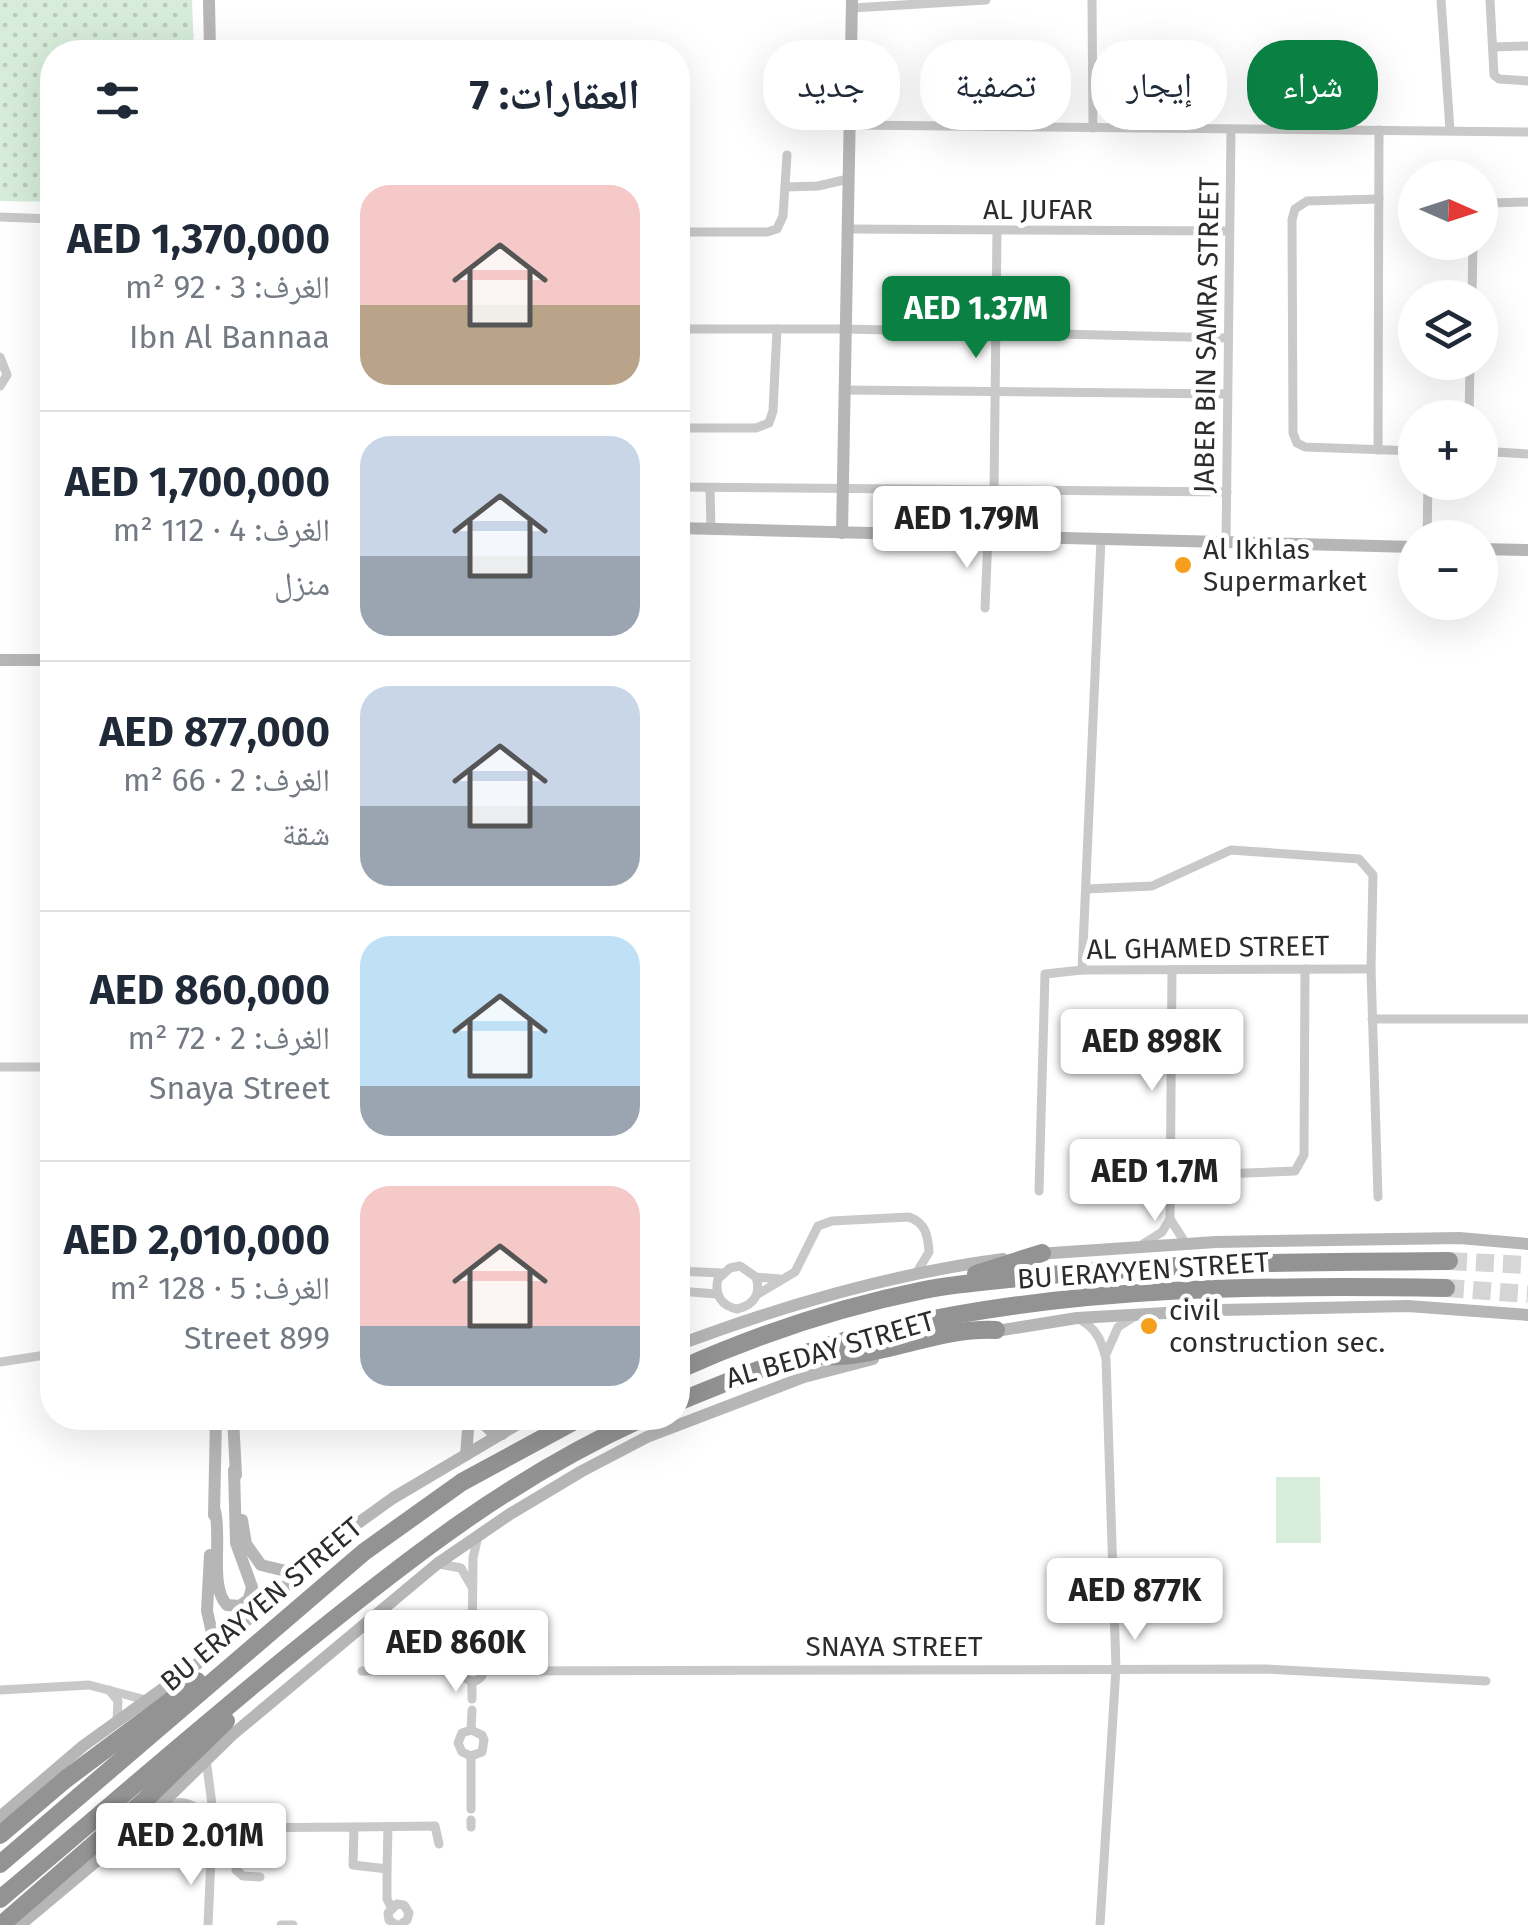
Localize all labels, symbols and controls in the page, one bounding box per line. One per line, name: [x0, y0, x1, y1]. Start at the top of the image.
chip: جديد: [763, 40, 900, 130]
chip: تصفية: [920, 40, 1071, 130]
chip: إيجار: [1091, 40, 1227, 130]
chip: شراء: [1247, 40, 1378, 130]
text: العقارات: 7: [469, 70, 640, 120]
icon: filters: [90, 73, 145, 128]
north arrow: [1398, 160, 1498, 260]
map controls: [1398, 160, 1498, 620]
street label: JABER BIN SAMRA STREET: [1187, 176, 1226, 494]
street label: AL JUFAR: [983, 193, 1093, 226]
text: AED 1,370,000: [67, 214, 330, 264]
icon: home: [440, 225, 560, 345]
text: الغرف: 3 · 92 m²: [125, 268, 330, 306]
pin: AED 1.37M: [862, 276, 1090, 361]
button: layers: [1398, 280, 1498, 380]
text: AED 1.37M: [904, 289, 1048, 327]
text: Ibn Al Bannaa: [129, 318, 330, 356]
button: +: [1398, 400, 1498, 500]
text: AED 1,700,000: [65, 457, 330, 507]
icon: home: [440, 476, 560, 596]
pin: AED 1.79M: [853, 486, 1081, 571]
text: AED 1.79M: [895, 499, 1039, 537]
text: الغرف: 4 · 112 m²: [113, 511, 330, 549]
button: −: [1398, 520, 1498, 620]
place label: Al Ikhlas Supermarket: [1203, 533, 1368, 598]
marker: Al Ikhlas Supermarket: [1172, 554, 1194, 576]
text: منزل: [274, 565, 330, 603]
text: AED 877,000: [100, 707, 330, 757]
icon: home: [440, 726, 560, 846]
text: الغرف: 2 · 66 m²: [123, 761, 330, 799]
text: شقة: [282, 815, 330, 853]
street label: AL GHAMED STREET: [1086, 929, 1330, 966]
text: AED 860,000: [90, 965, 330, 1015]
icon: home: [440, 976, 560, 1096]
pin: AED 898K: [1049, 1009, 1255, 1094]
text: الغرف: 2 · 72 m²: [128, 1019, 330, 1057]
text: AED 898K: [1083, 1022, 1221, 1060]
text: Snaya Street: [149, 1069, 330, 1107]
pin: AED 1.7M: [1052, 1139, 1258, 1224]
text: AED 1.7M: [1092, 1152, 1218, 1190]
text: AED 2,010,000: [64, 1215, 330, 1265]
icon: home: [440, 1226, 560, 1346]
street label: BU ERAYYEN STREET: [1016, 1245, 1271, 1296]
text: الغرف: 5 · 128 m²: [110, 1269, 330, 1307]
place label: civil construction sec.: [1169, 1294, 1385, 1359]
street label: AL BEDAY STREET: [722, 1304, 939, 1395]
marker: civil construction sec.: [1138, 1315, 1160, 1337]
text: Street 899: [184, 1319, 330, 1357]
street label: BU ERAYYEN STREET: [154, 1510, 369, 1698]
pin: AED 877K: [1032, 1558, 1238, 1643]
text: AED 877K: [1069, 1571, 1201, 1609]
pin: AED 860K: [353, 1610, 559, 1695]
text: AED 860K: [386, 1623, 526, 1661]
street label: SNAYA STREET: [805, 1630, 983, 1663]
pin: AED 2.01M: [77, 1803, 305, 1888]
text: AED 2.01M: [118, 1816, 264, 1854]

